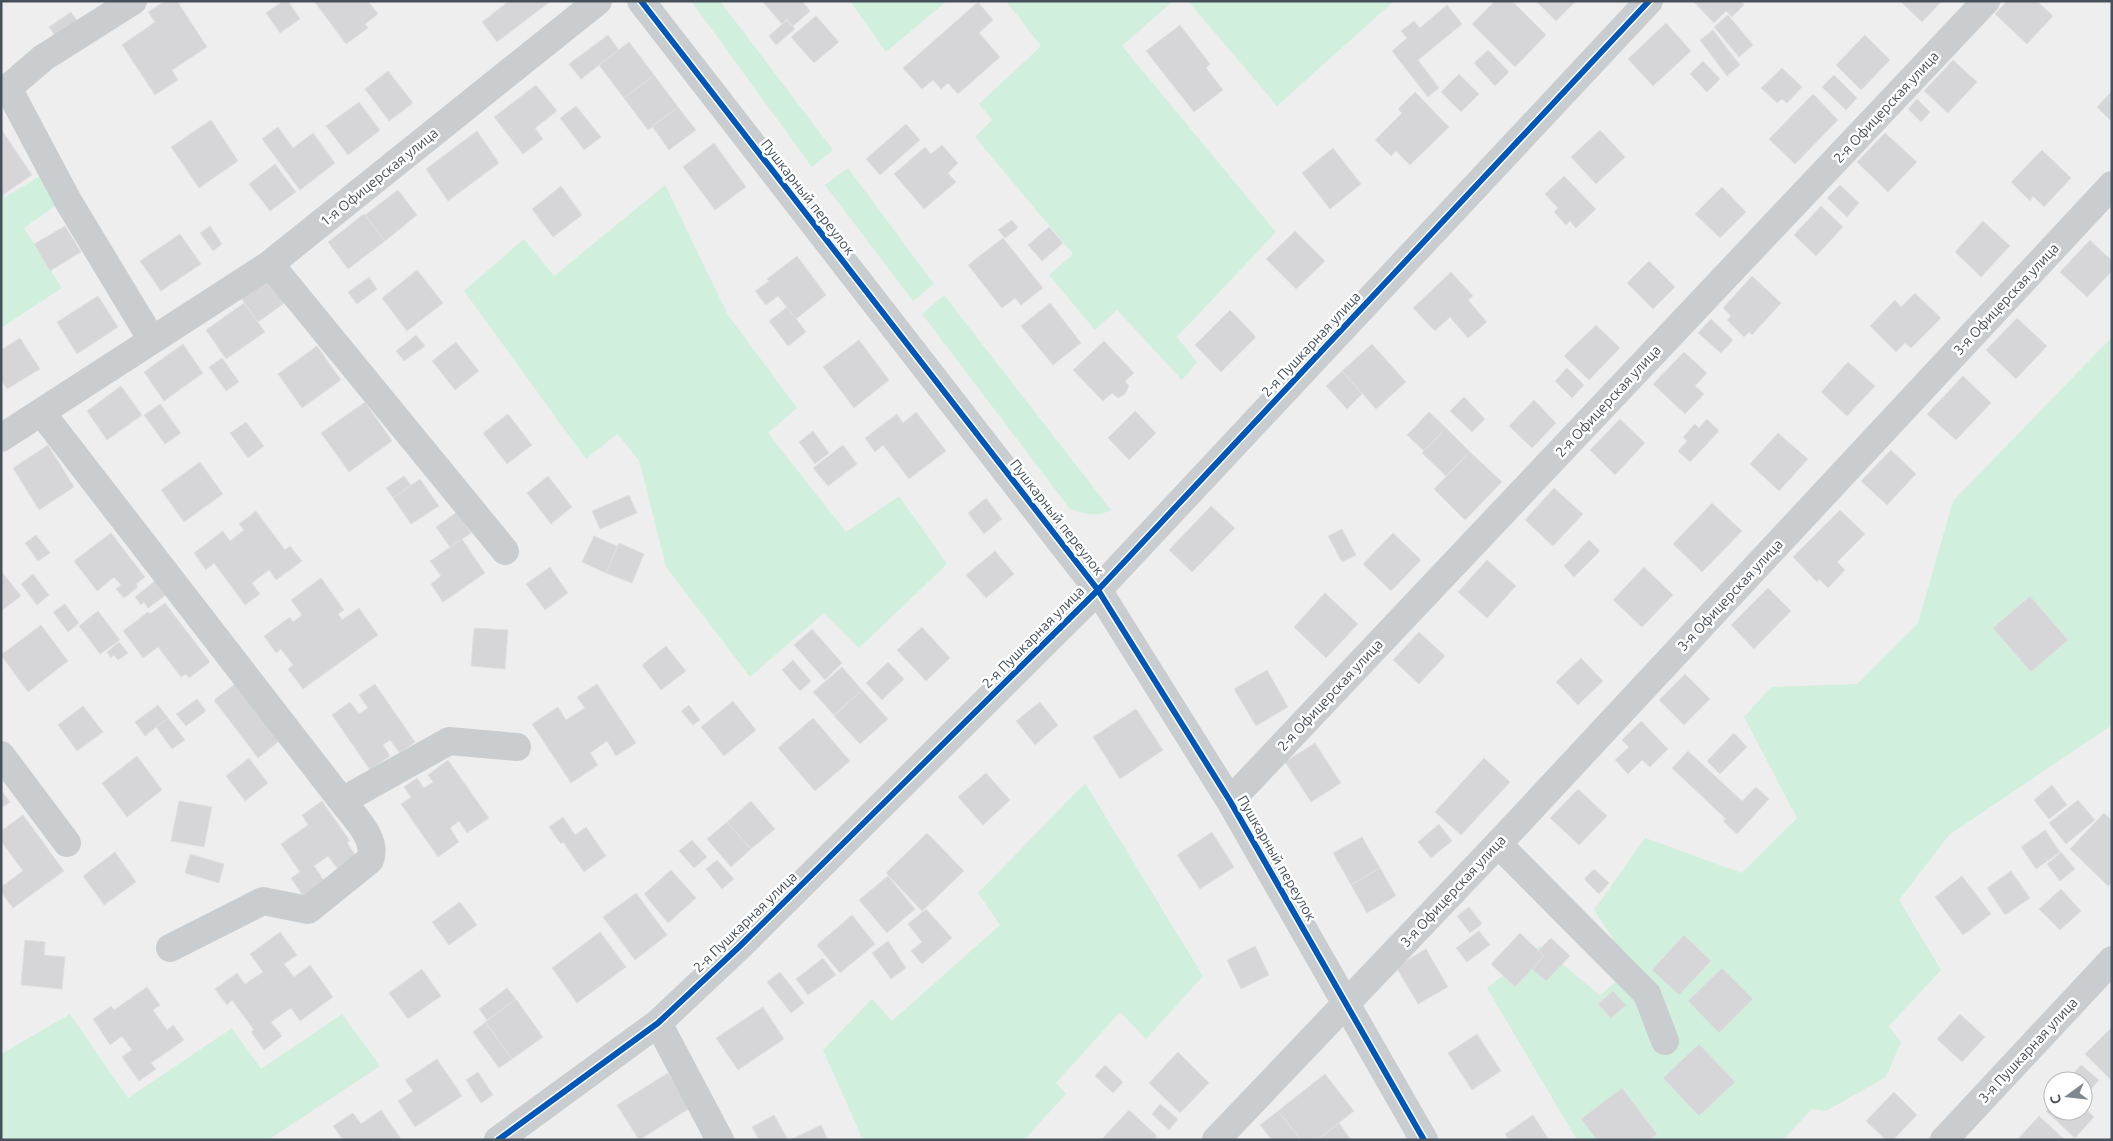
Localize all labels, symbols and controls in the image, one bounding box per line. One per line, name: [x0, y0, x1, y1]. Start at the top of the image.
street label: 2-я Офицерская улица: [1830, 48, 1942, 166]
street label: 1-я Офицерская улица: [317, 125, 441, 229]
street label: Пушкарный переулок: [758, 136, 858, 258]
street label: 3-я Офицерская улица: [1950, 240, 2062, 358]
street label: 2-я Пушкарная улица: [1258, 288, 1364, 400]
street label: 2-я Офицерская улица: [1552, 342, 1664, 460]
street label: Пушкарный переулок: [1007, 456, 1107, 578]
street label: 3-я Офицерская улица: [1674, 536, 1786, 654]
street label: 2-я Пушкарная улица: [979, 583, 1087, 691]
street label: 2-я Офицерская улица: [1274, 636, 1386, 754]
street label: Пушкарный переулок: [1235, 792, 1319, 924]
street label: 3-я Офицерская улица: [1397, 832, 1509, 950]
street label: 2-я Пушкарная улица: [690, 868, 800, 976]
street label: 3-я Пушкарная улица: [1975, 994, 2081, 1106]
north arrow: [2043, 1071, 2093, 1121]
text: С: [2047, 1093, 2064, 1106]

